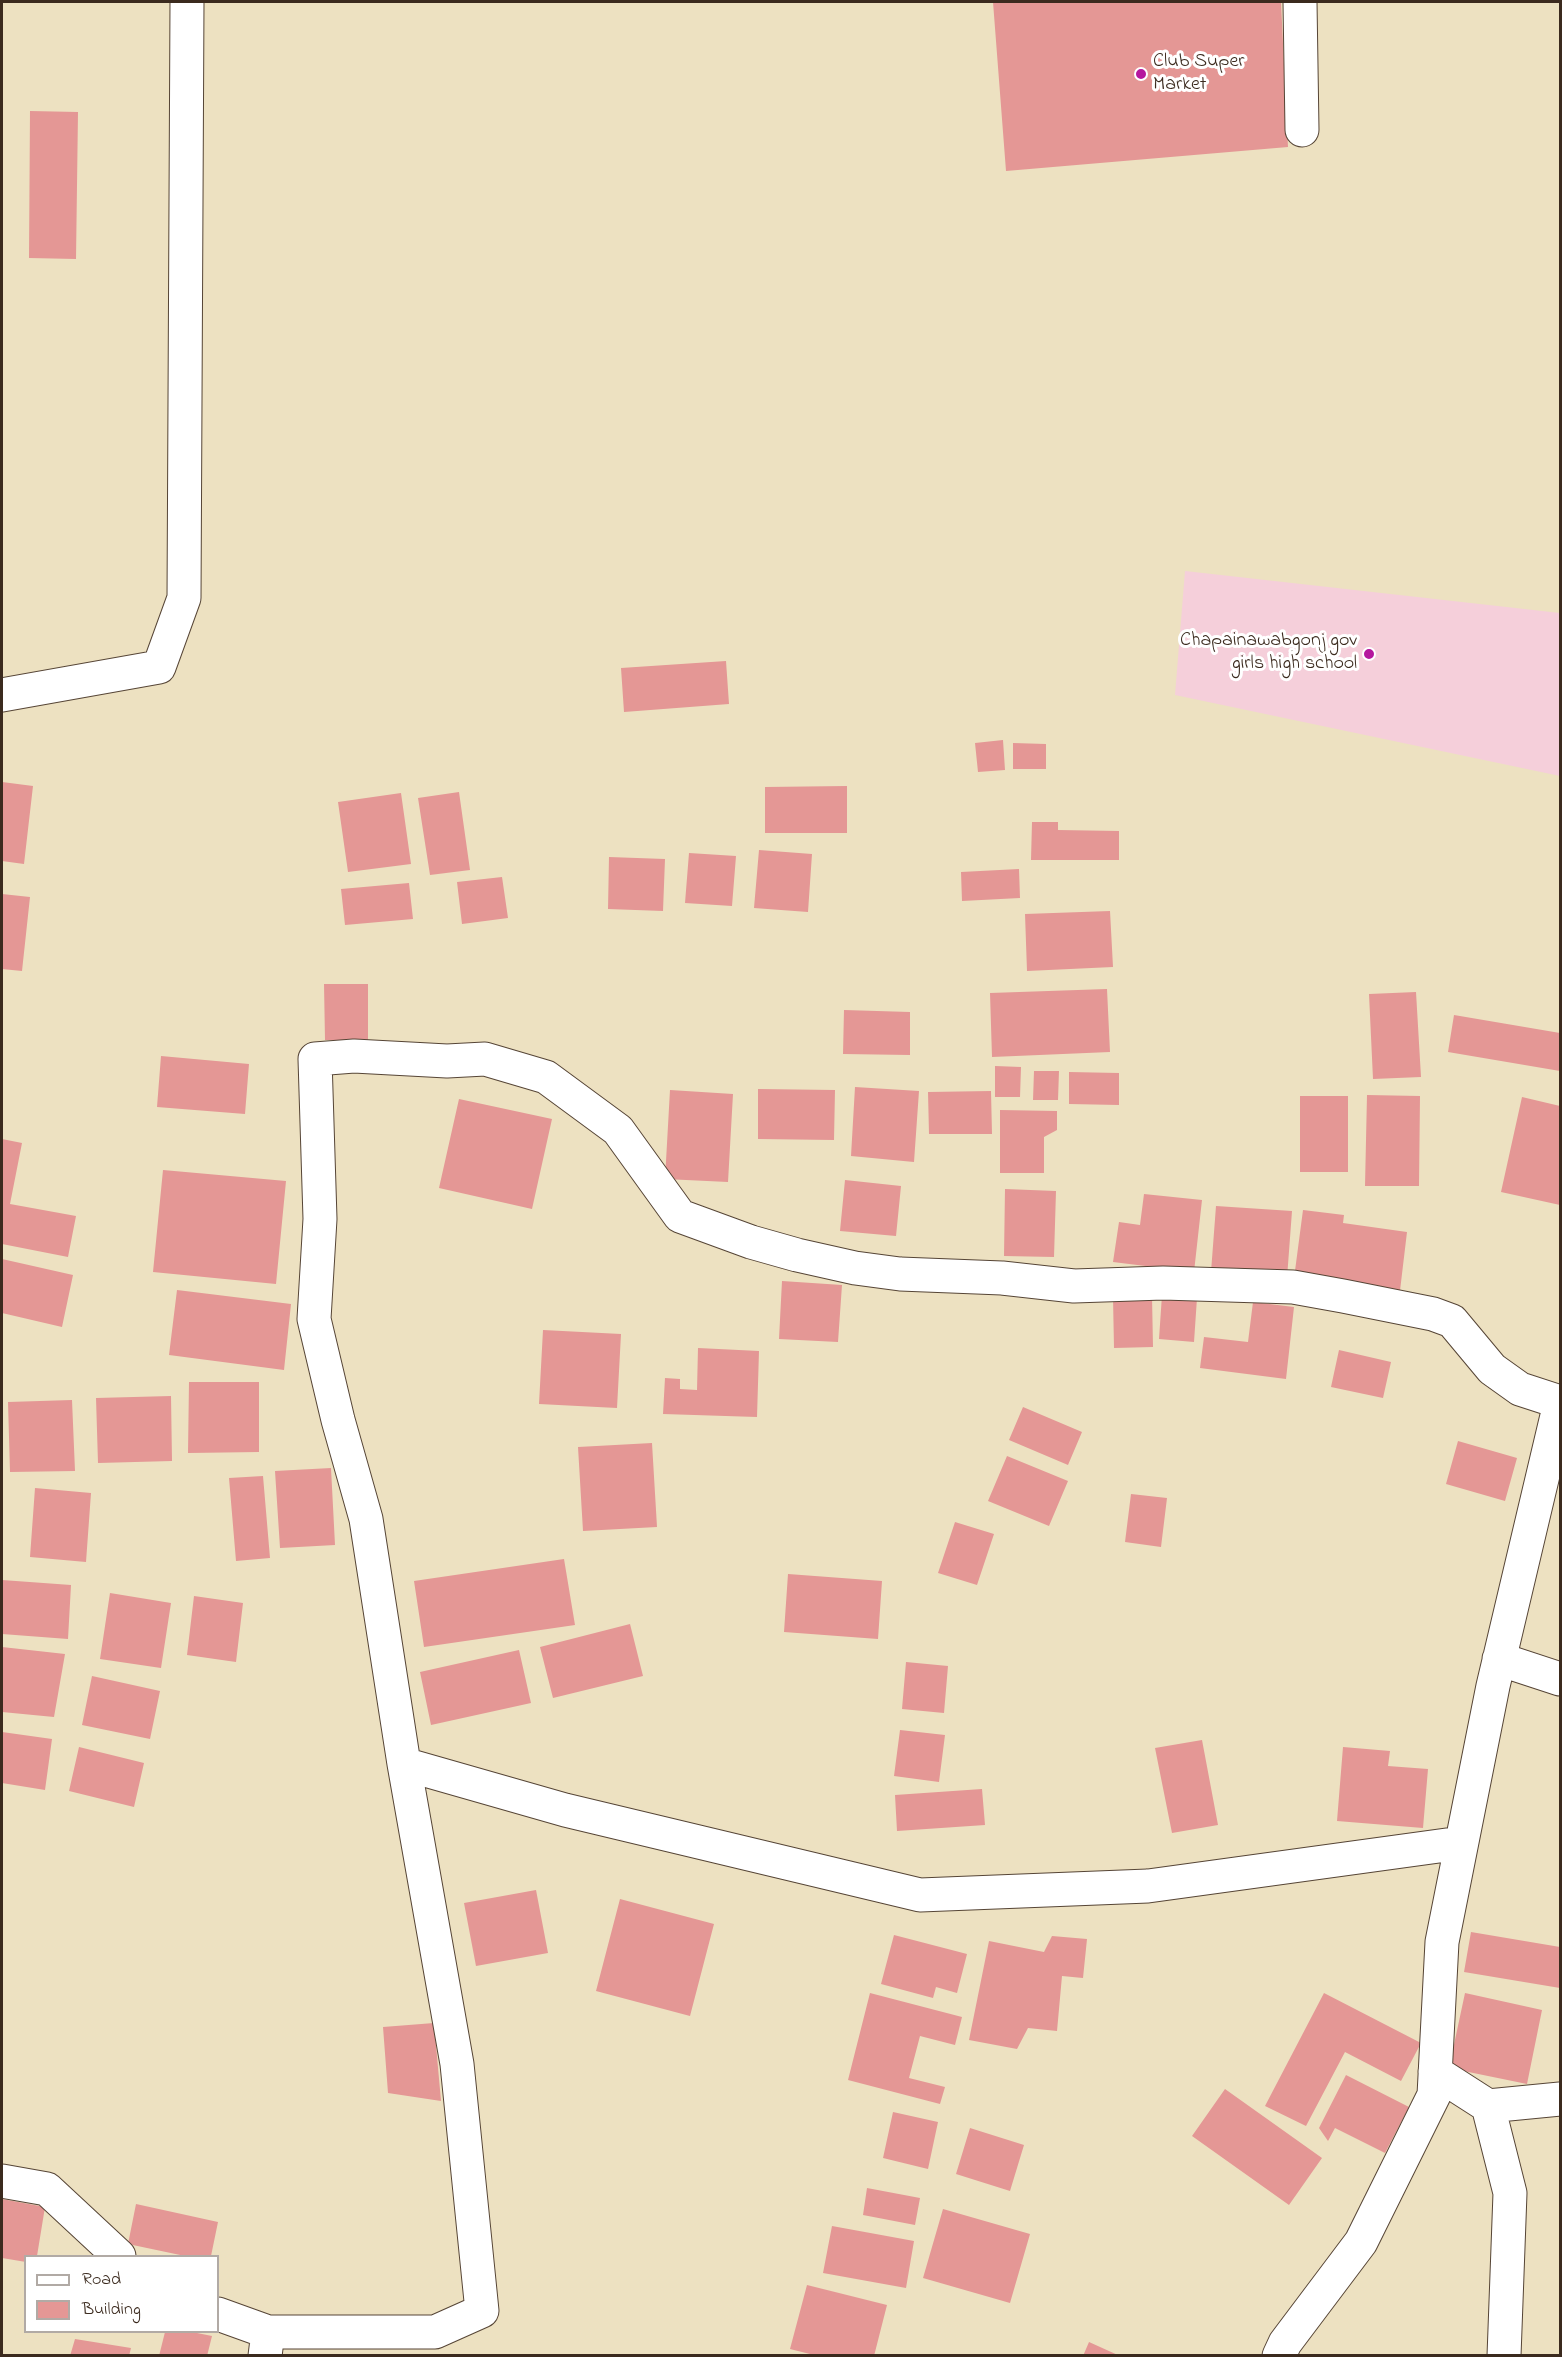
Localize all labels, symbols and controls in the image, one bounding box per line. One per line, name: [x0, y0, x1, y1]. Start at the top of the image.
place label: Club Super Market: [1153, 51, 1245, 98]
marker: Club Super Market: [1134, 67, 1148, 81]
place label: Chapainawabgonj gov girls high school: [1180, 630, 1357, 677]
marker: Chapainawabgonj gov girls high school: [1362, 647, 1376, 661]
legend: [24, 2255, 219, 2333]
text: Road: [82, 2267, 121, 2293]
text: Building: [82, 2297, 141, 2323]

